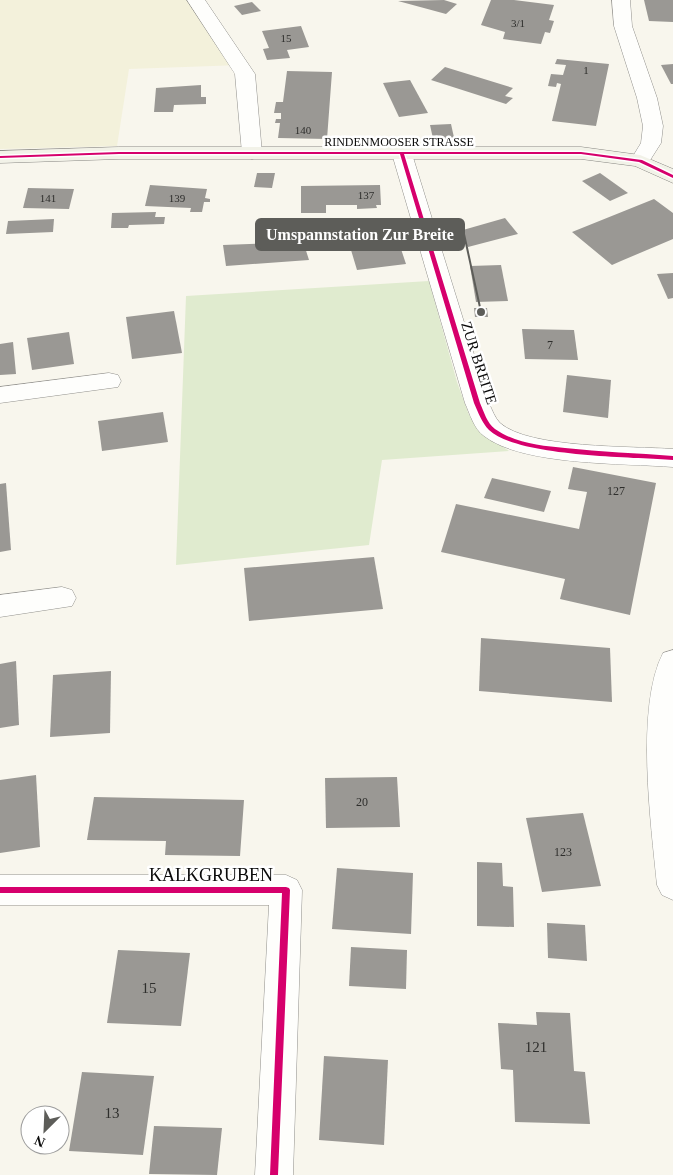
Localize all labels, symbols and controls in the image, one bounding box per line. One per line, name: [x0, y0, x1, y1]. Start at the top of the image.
house number: 3/1: [511, 17, 525, 29]
house number: 15: [281, 32, 292, 44]
house number: 1: [583, 64, 589, 76]
house number: 140: [295, 124, 312, 136]
street label: RINDENMOOSER STRASSE: [324, 135, 474, 149]
house number: 137: [358, 189, 375, 201]
house number: 141: [40, 192, 56, 204]
house number: 139: [169, 192, 186, 204]
callout: Umspannstation Zur Breite: [256, 219, 464, 250]
text: Umspannstation Zur Breite: [266, 226, 454, 244]
street label: ZUR BREITE: [458, 320, 500, 406]
house number: 7: [547, 338, 553, 352]
house number: 127: [607, 484, 625, 498]
house number: 20: [356, 795, 368, 809]
house number: 123: [554, 845, 572, 859]
street label: KALKGRUBEN: [149, 865, 273, 885]
house number: 15: [142, 980, 157, 996]
house number: 121: [525, 1039, 547, 1055]
north arrow: [20, 1105, 70, 1155]
house number: 13: [105, 1105, 120, 1121]
text: N: [32, 1133, 48, 1150]

